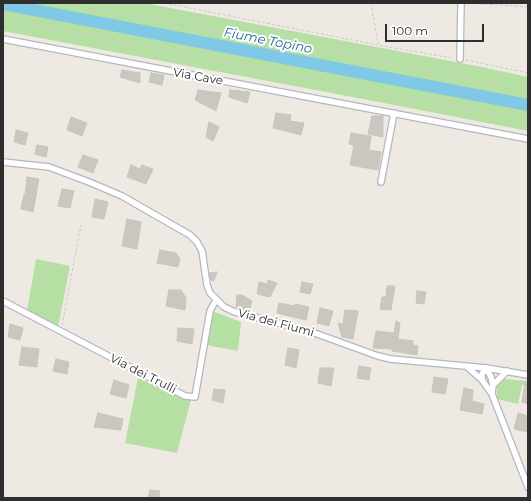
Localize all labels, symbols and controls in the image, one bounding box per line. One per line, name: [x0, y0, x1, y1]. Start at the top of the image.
scale bar: [387, 16, 486, 42]
text: 100 m: [392, 23, 428, 38]
water label: Fiume Topino: [223, 25, 313, 57]
street label: Via Cave: [172, 66, 224, 88]
street label: Via dei Fiumi: [236, 306, 316, 340]
street label: Via dei Trulli: [107, 351, 179, 397]

